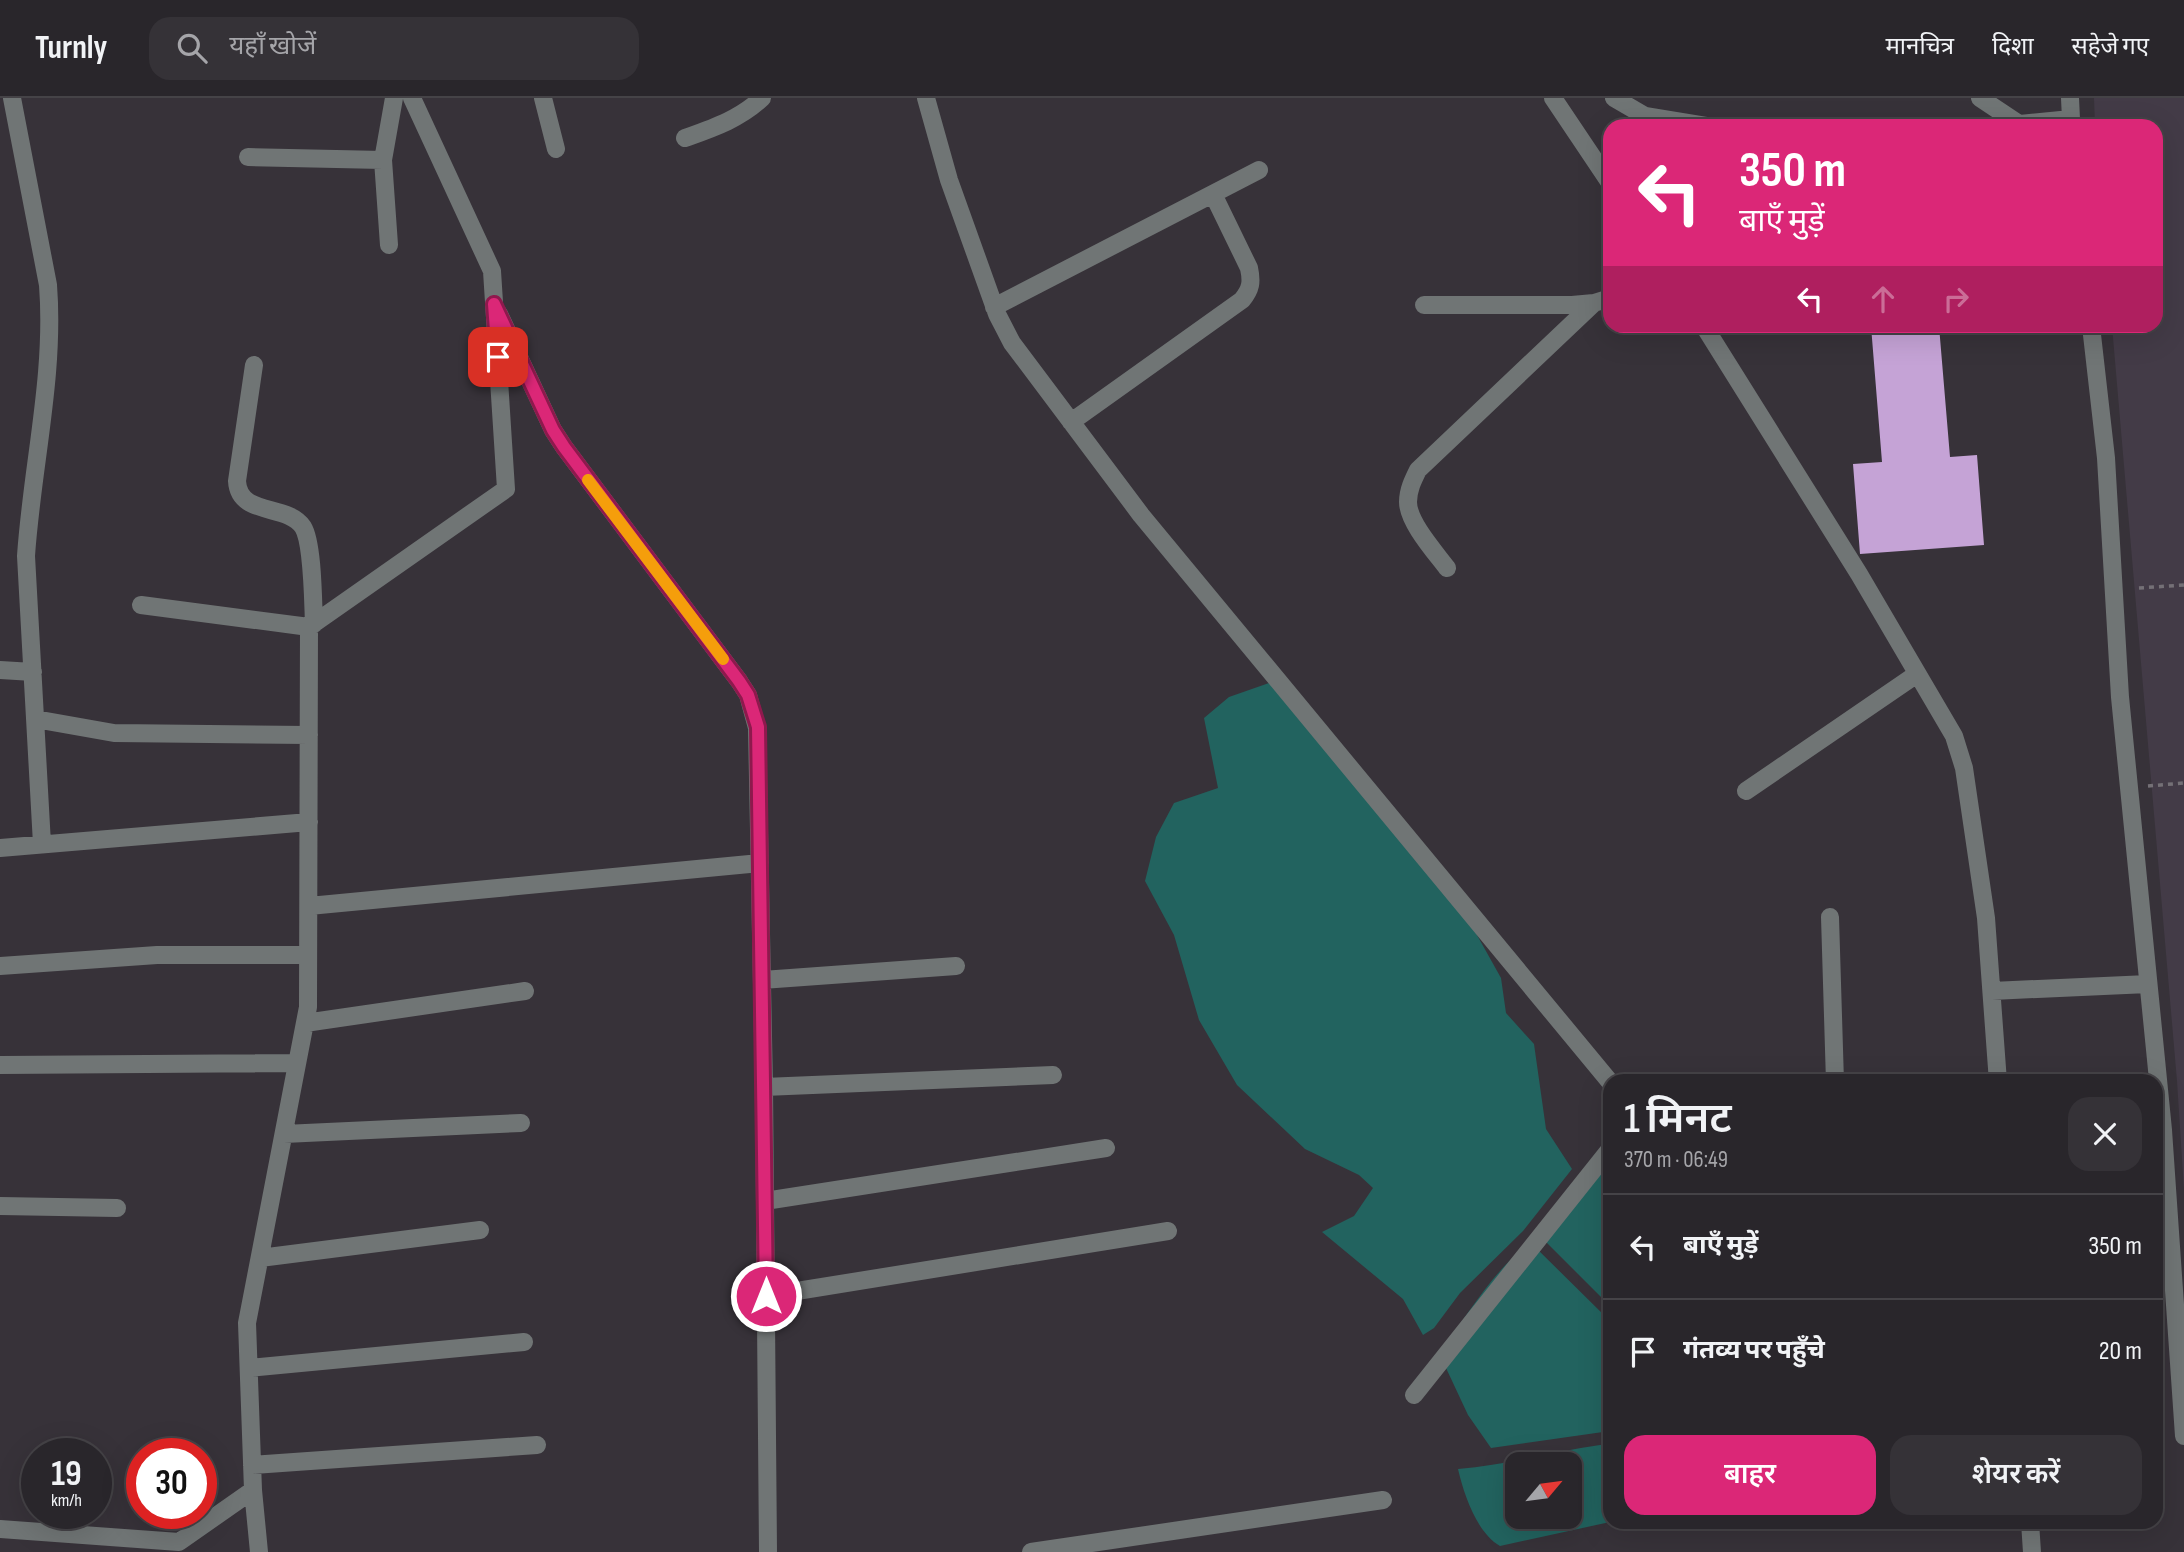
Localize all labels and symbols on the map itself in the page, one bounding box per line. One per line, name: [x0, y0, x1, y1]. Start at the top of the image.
pin: [468, 327, 528, 387]
position arrow: [729, 1259, 803, 1333]
speed limit sign: 30: [126, 1438, 217, 1529]
north arrow: [1505, 1452, 1582, 1530]

